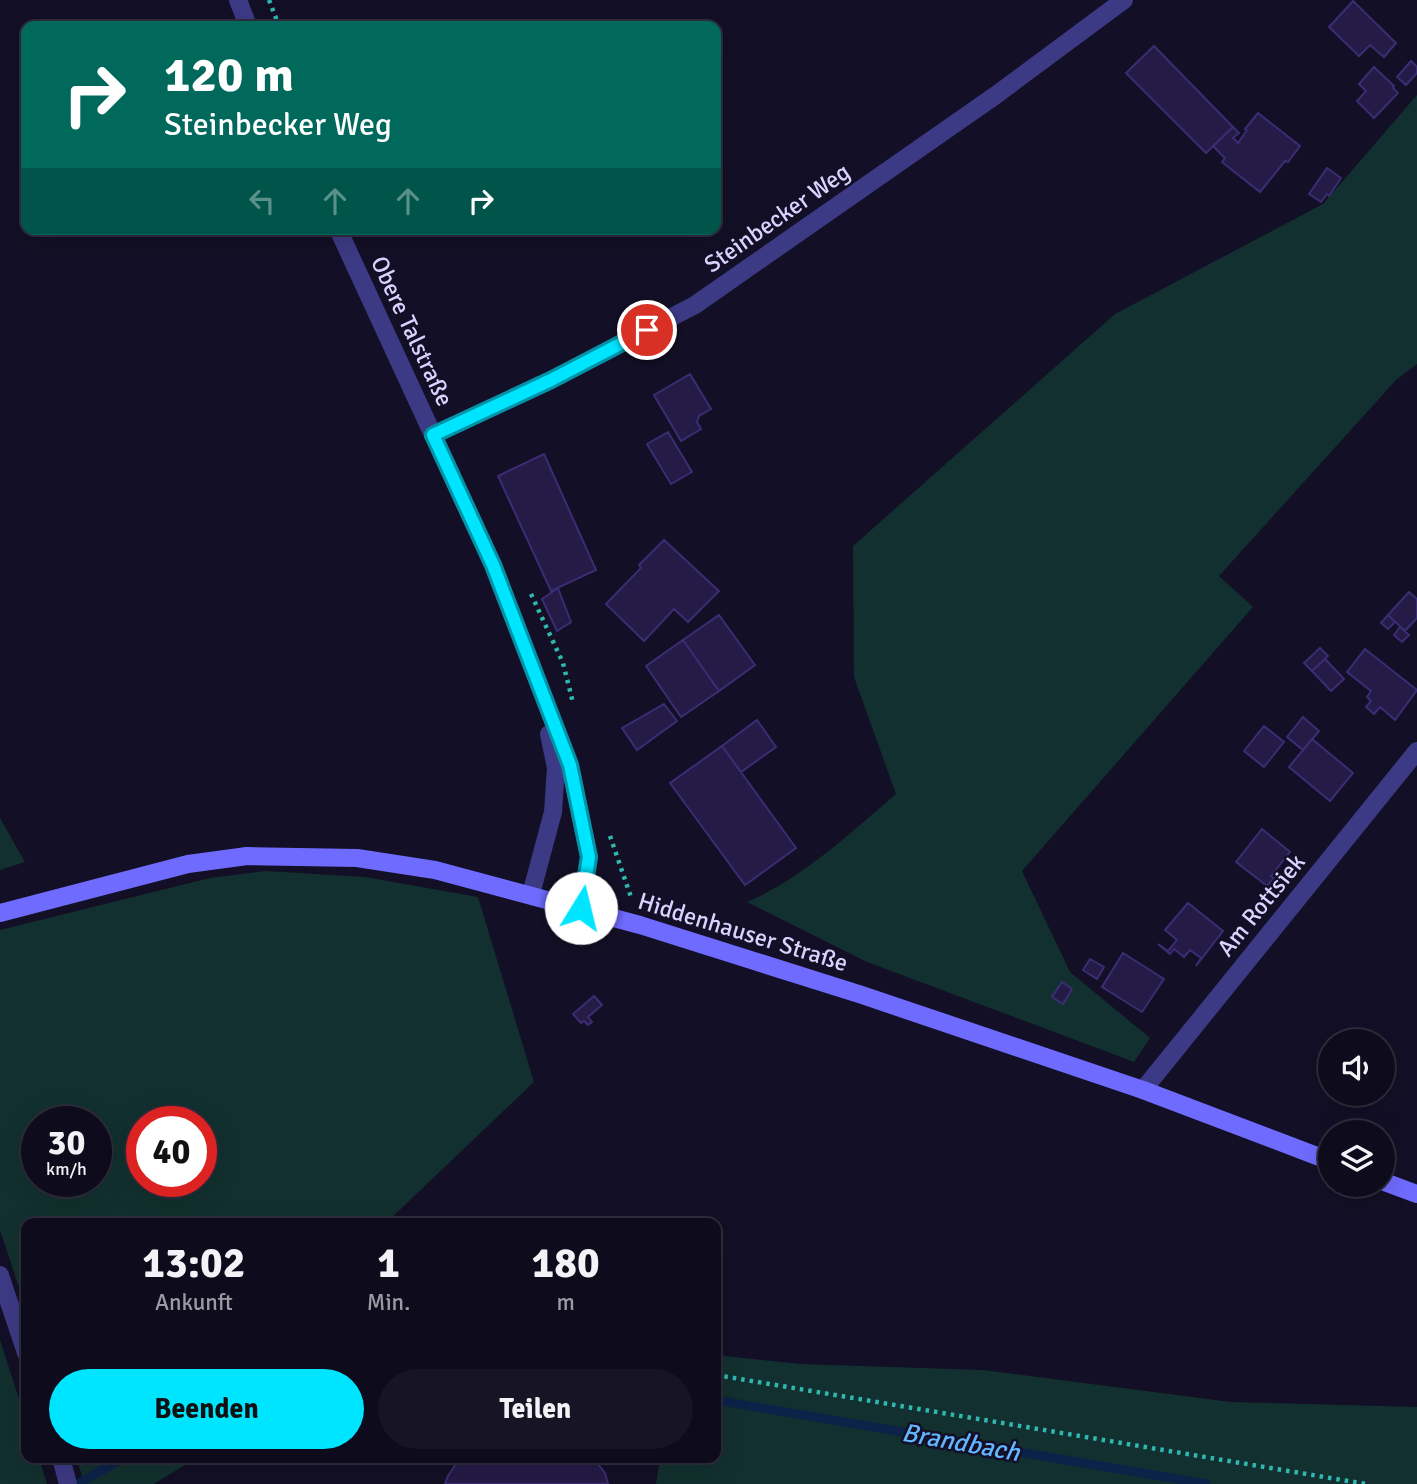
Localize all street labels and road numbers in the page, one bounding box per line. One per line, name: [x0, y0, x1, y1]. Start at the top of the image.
street label: Steinbecker Weg: [698, 157, 856, 279]
street label: Obere Talstraße: [364, 251, 460, 411]
street label: Am Rottsiek: [1211, 848, 1311, 962]
street label: Hiddenhauser Straße: [634, 886, 852, 978]

